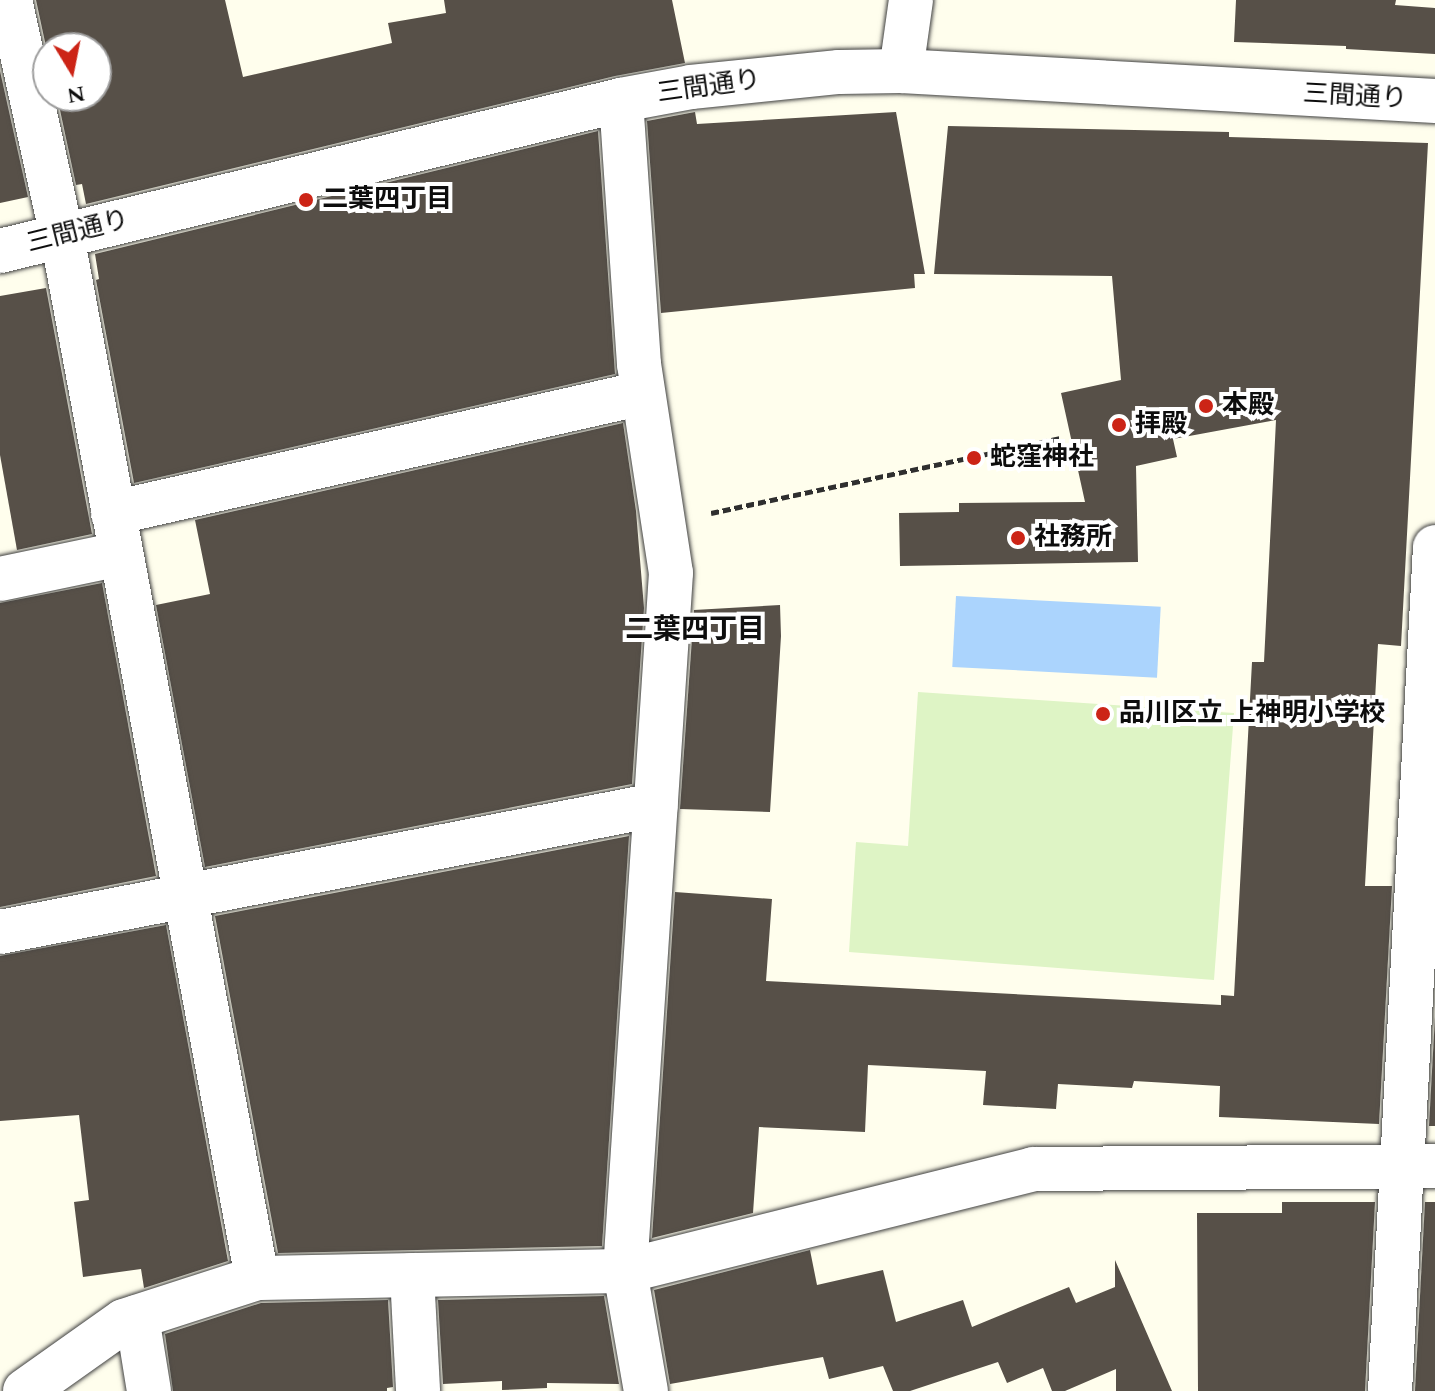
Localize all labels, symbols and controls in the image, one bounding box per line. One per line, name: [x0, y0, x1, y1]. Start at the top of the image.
north arrow: [32, 32, 112, 112]
street label: 三間通り: [655, 64, 763, 110]
text: N: [64, 76, 88, 112]
street label: 三間通り: [1302, 79, 1408, 115]
place label: 二葉四丁目: [322, 184, 452, 216]
marker: 二葉四丁目: [297, 191, 315, 209]
street label: 三間通り: [24, 204, 132, 260]
place label: 本殿: [1222, 390, 1274, 422]
marker: 本殿: [1197, 397, 1215, 415]
place label: 拝殿: [1135, 409, 1187, 441]
marker: 拝殿: [1110, 416, 1128, 434]
place label: 蛇窪神社: [990, 442, 1094, 474]
marker: 蛇窪神社: [965, 449, 983, 467]
place label: 社務所: [1034, 522, 1112, 554]
marker: 社務所: [1009, 529, 1027, 547]
district label: 二葉四丁目: [625, 613, 765, 647]
place label: 品川区立 上神明小学校: [1119, 698, 1385, 730]
marker: 品川区立 上神明小学校: [1094, 705, 1112, 723]

